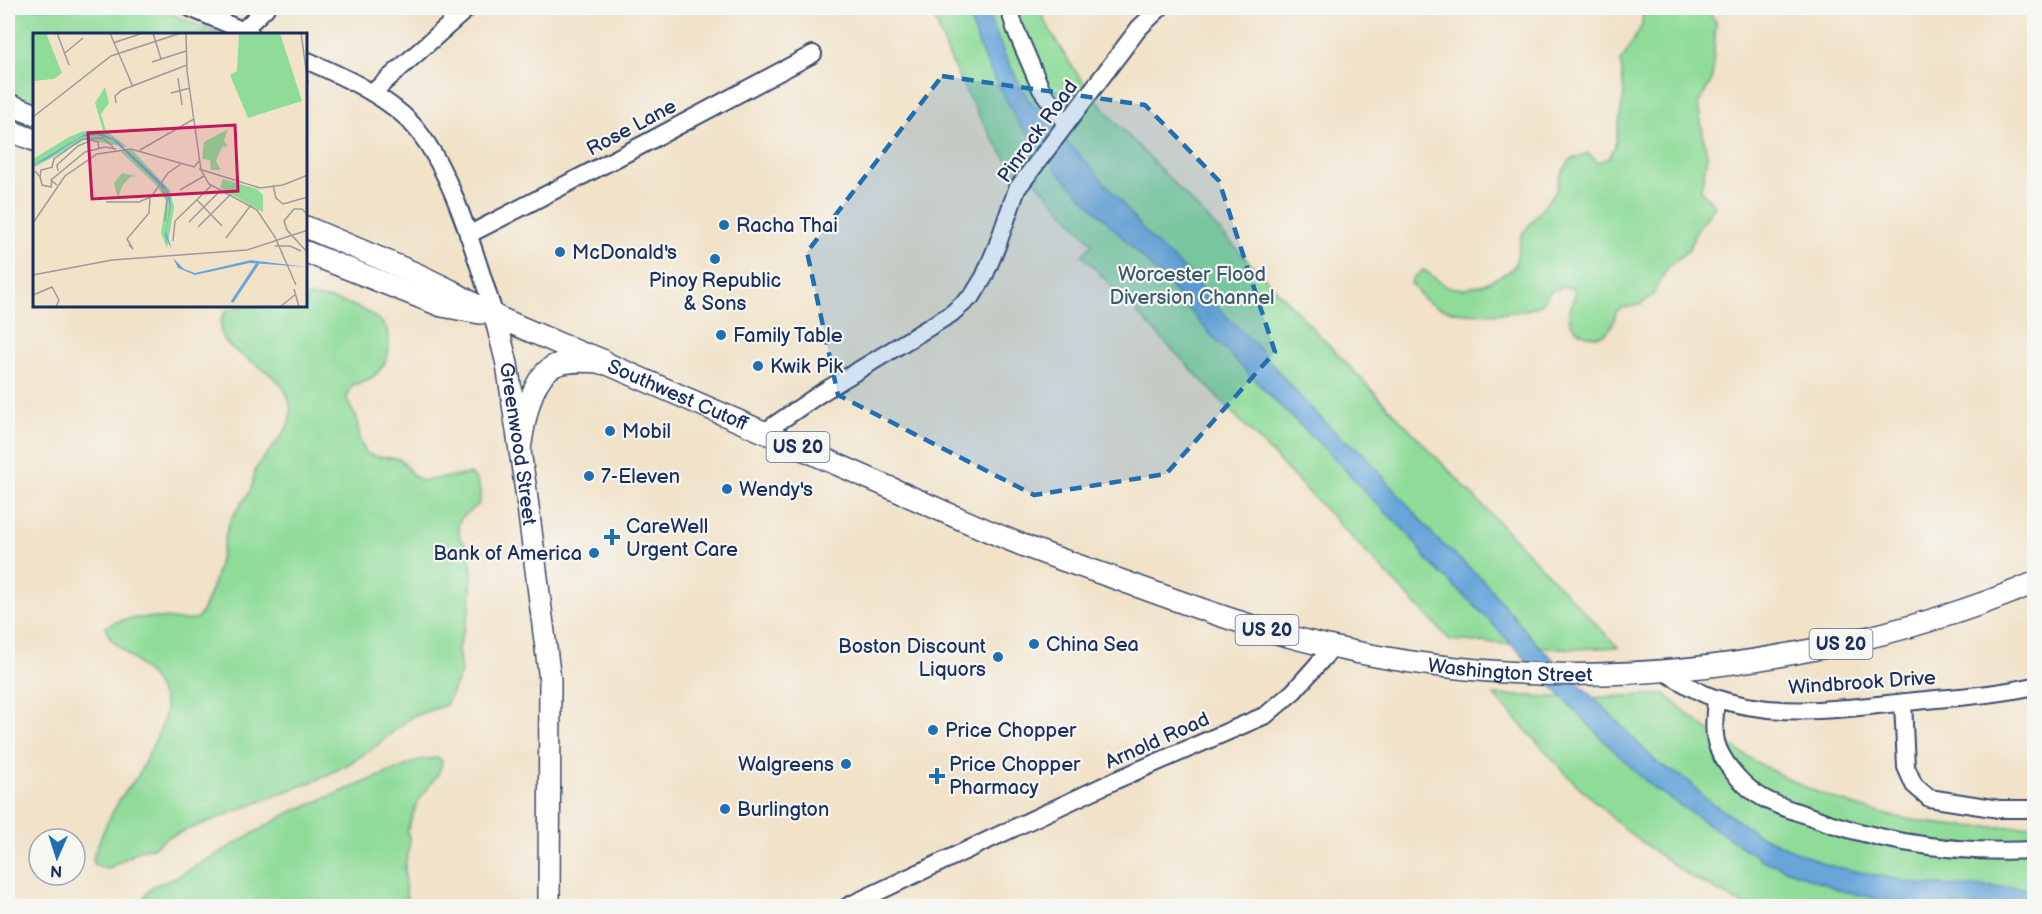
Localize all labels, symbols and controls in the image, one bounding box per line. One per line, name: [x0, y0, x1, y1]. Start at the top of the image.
inset map: [33, 33, 308, 308]
street label: Pinrock Road: [993, 76, 1083, 188]
street label: Rose Lane: [583, 94, 681, 162]
place label: Racha Thai: [736, 214, 838, 238]
marker: Racha Thai: [717, 218, 731, 232]
place label: McDonald's: [572, 241, 677, 265]
marker: McDonald's: [553, 245, 567, 259]
marker: Pinoy Republic & Sons: [708, 252, 722, 266]
park label: Worcester Flood Diversion Channel: [1109, 263, 1275, 310]
place label: Pinoy Republic & Sons: [649, 269, 781, 316]
place label: Family Table: [733, 324, 843, 348]
marker: Family Table: [714, 328, 728, 342]
street label: Southwest Cutoff: [603, 354, 752, 437]
place label: Kwik Pik: [770, 355, 843, 379]
marker: Kwik Pik: [751, 359, 765, 373]
street label: Greenwood Street: [494, 361, 541, 527]
place label: Mobil: [622, 420, 671, 444]
marker: Mobil: [603, 424, 617, 438]
road number: US 20: [766, 432, 830, 462]
place label: 7-Eleven: [601, 465, 680, 489]
marker: 7-Eleven: [582, 469, 596, 483]
place label: Wendy's: [739, 478, 813, 502]
marker: Wendy's: [720, 482, 734, 496]
place label: CareWell Urgent Care: [626, 515, 738, 562]
marker: CareWell Urgent Care: [603, 528, 621, 546]
place label: Bank of America: [433, 542, 582, 566]
marker: Bank of America: [587, 546, 601, 560]
road number: US 20: [1236, 615, 1298, 645]
road number: US 20: [1810, 629, 1872, 659]
place label: China Sea: [1046, 633, 1139, 657]
place label: Boston Discount Liquors: [838, 635, 986, 682]
marker: China Sea: [1027, 637, 1041, 651]
marker: Boston Discount Liquors: [991, 650, 1005, 664]
street label: Washington Street: [1426, 654, 1593, 687]
street label: Windbrook Drive: [1788, 666, 1937, 700]
street label: Arnold Road: [1102, 707, 1213, 775]
place label: Price Chopper: [945, 719, 1077, 743]
marker: Price Chopper: [926, 723, 940, 737]
place label: Walgreens: [738, 753, 834, 777]
place label: Price Chopper Pharmacy: [949, 753, 1081, 800]
marker: Walgreens: [839, 757, 853, 771]
marker: Price Chopper Pharmacy: [930, 769, 944, 783]
place label: Burlington: [737, 798, 829, 822]
marker: Burlington: [718, 802, 732, 816]
north arrow: [27, 827, 87, 887]
text: N: [50, 861, 63, 880]

